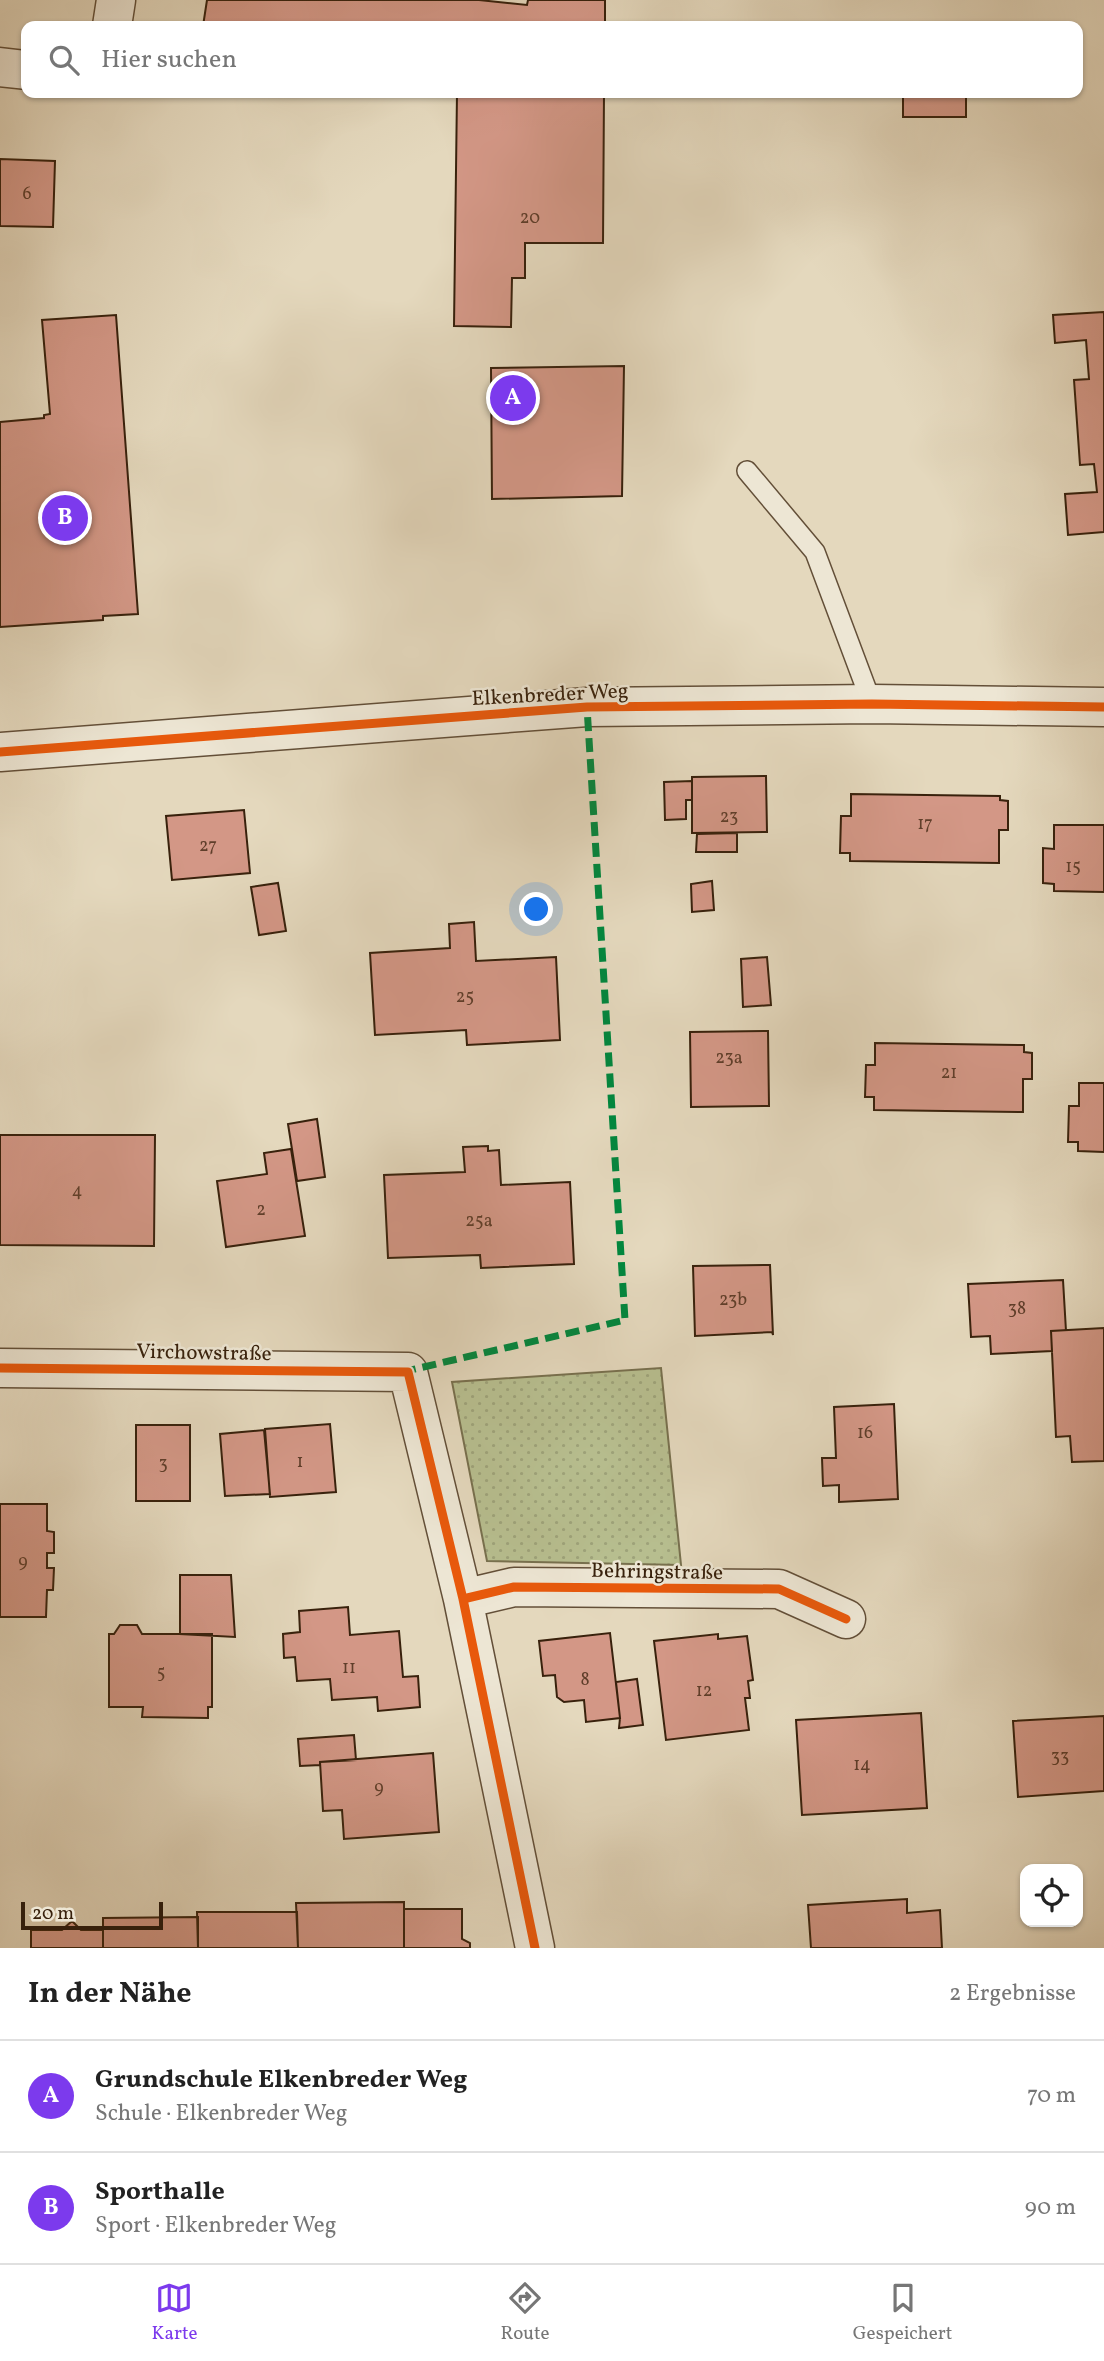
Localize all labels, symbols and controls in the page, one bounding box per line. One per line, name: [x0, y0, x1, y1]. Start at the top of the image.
search box: [21, 21, 1083, 98]
icon: search: [45, 41, 83, 79]
text: Hier suchen: [101, 42, 237, 78]
house number: 6: [22, 182, 32, 207]
house number: 20: [520, 206, 540, 231]
pin: A: [490, 372, 536, 424]
pin: B: [42, 492, 88, 544]
street label: Elkenbreder Weg: [471, 677, 629, 714]
house number: 23: [720, 805, 738, 830]
house number: 17: [917, 812, 933, 837]
house number: 27: [199, 834, 217, 859]
house number: 15: [1065, 855, 1081, 880]
your location: [519, 892, 553, 926]
house number: 25: [456, 985, 474, 1010]
house number: 23a: [715, 1046, 743, 1071]
house number: 21: [941, 1061, 957, 1086]
house number: 4: [72, 1179, 82, 1204]
house number: 2: [256, 1198, 266, 1223]
house number: 25a: [465, 1209, 493, 1234]
house number: 23b: [719, 1288, 747, 1313]
house number: 38: [1008, 1297, 1026, 1322]
street label: Virchowstraße: [136, 1338, 272, 1369]
house number: 16: [857, 1421, 873, 1446]
house number: 1: [297, 1450, 303, 1475]
house number: 3: [158, 1452, 168, 1477]
house number: 9: [18, 1550, 28, 1575]
street label: Behringstraße: [591, 1557, 723, 1588]
house number: 11: [342, 1656, 356, 1681]
house number: 5: [157, 1661, 165, 1686]
house number: 8: [580, 1668, 590, 1693]
house number: 12: [696, 1679, 712, 1704]
house number: 33: [1051, 1745, 1069, 1770]
house number: 14: [853, 1753, 871, 1778]
house number: 9: [374, 1776, 384, 1801]
map controls: [1020, 1864, 1083, 1927]
button: locate: [1020, 1864, 1083, 1927]
scale bar: [21, 1899, 163, 1931]
text: 20 m: [32, 1901, 74, 1927]
text: In der Nähe: [28, 1973, 192, 2015]
text: 2 Ergebnisse: [949, 1978, 1076, 2010]
text: Grundschule Elkenbreder Weg: [95, 2062, 467, 2098]
text: A: [43, 2080, 59, 2112]
text: 70 m: [1027, 2080, 1076, 2112]
text: Schule · Elkenbreder Weg: [95, 2098, 348, 2130]
text: Sporthalle: [95, 2174, 225, 2210]
text: B: [43, 2192, 59, 2224]
text: 90 m: [1025, 2192, 1076, 2224]
text: Sport · Elkenbreder Weg: [95, 2210, 336, 2242]
tab: Karte: [152, 2279, 197, 2347]
tab: Route: [501, 2279, 550, 2347]
tab: Gespeichert: [853, 2279, 952, 2347]

